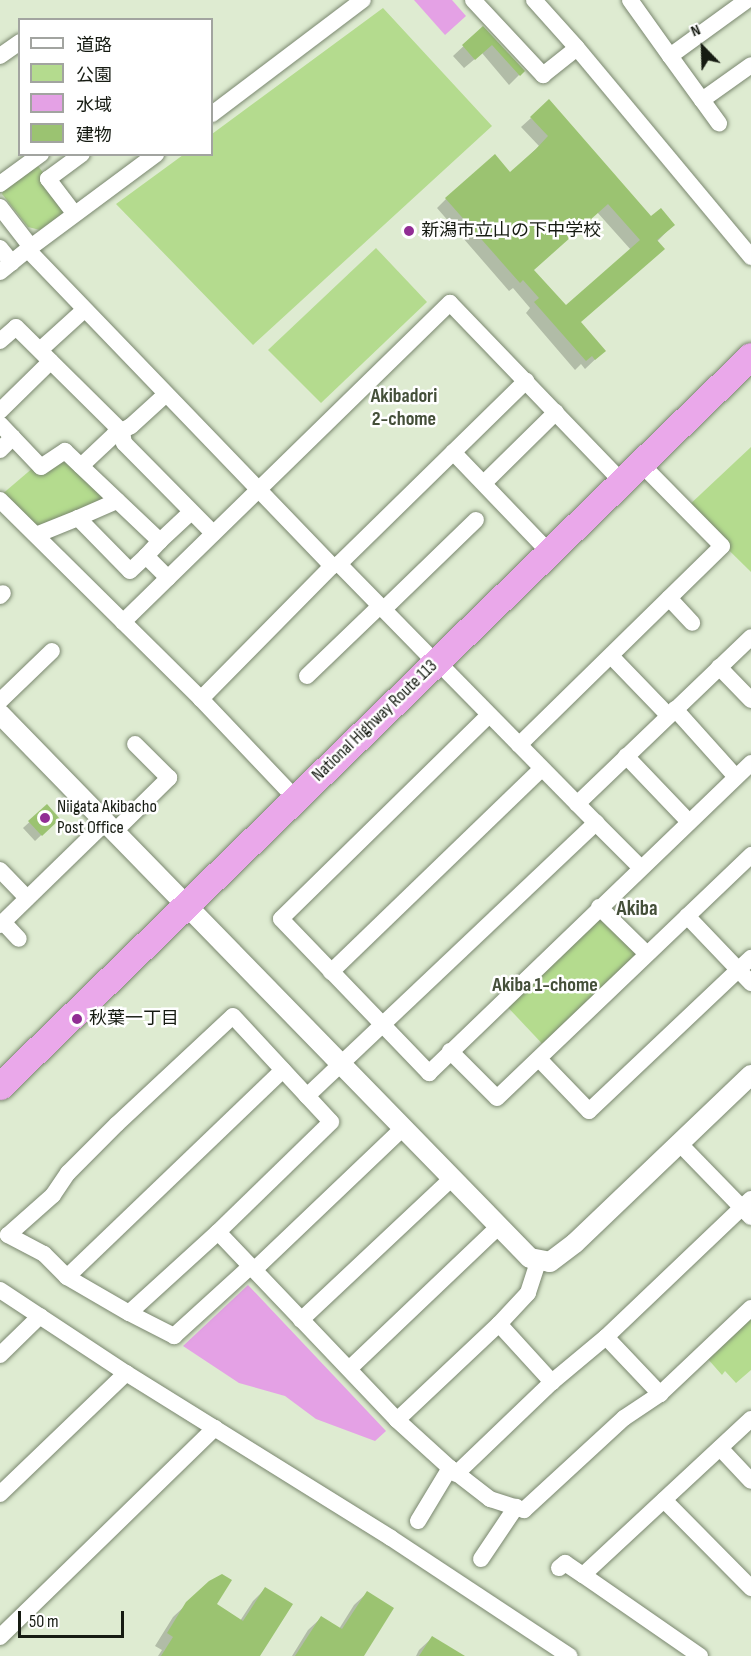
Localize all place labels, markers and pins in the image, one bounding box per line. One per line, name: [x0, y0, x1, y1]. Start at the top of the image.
place label: 新潟市立山の下中学校: [421, 220, 601, 242]
marker: 新潟市立山の下中学校: [402, 224, 416, 238]
place label: Niigata Akibacho Post Office: [57, 797, 157, 840]
marker: Niigata Akibacho Post Office: [38, 811, 52, 825]
place label: 秋葉一丁目: [89, 1008, 179, 1030]
marker: 秋葉一丁目: [70, 1012, 84, 1026]

